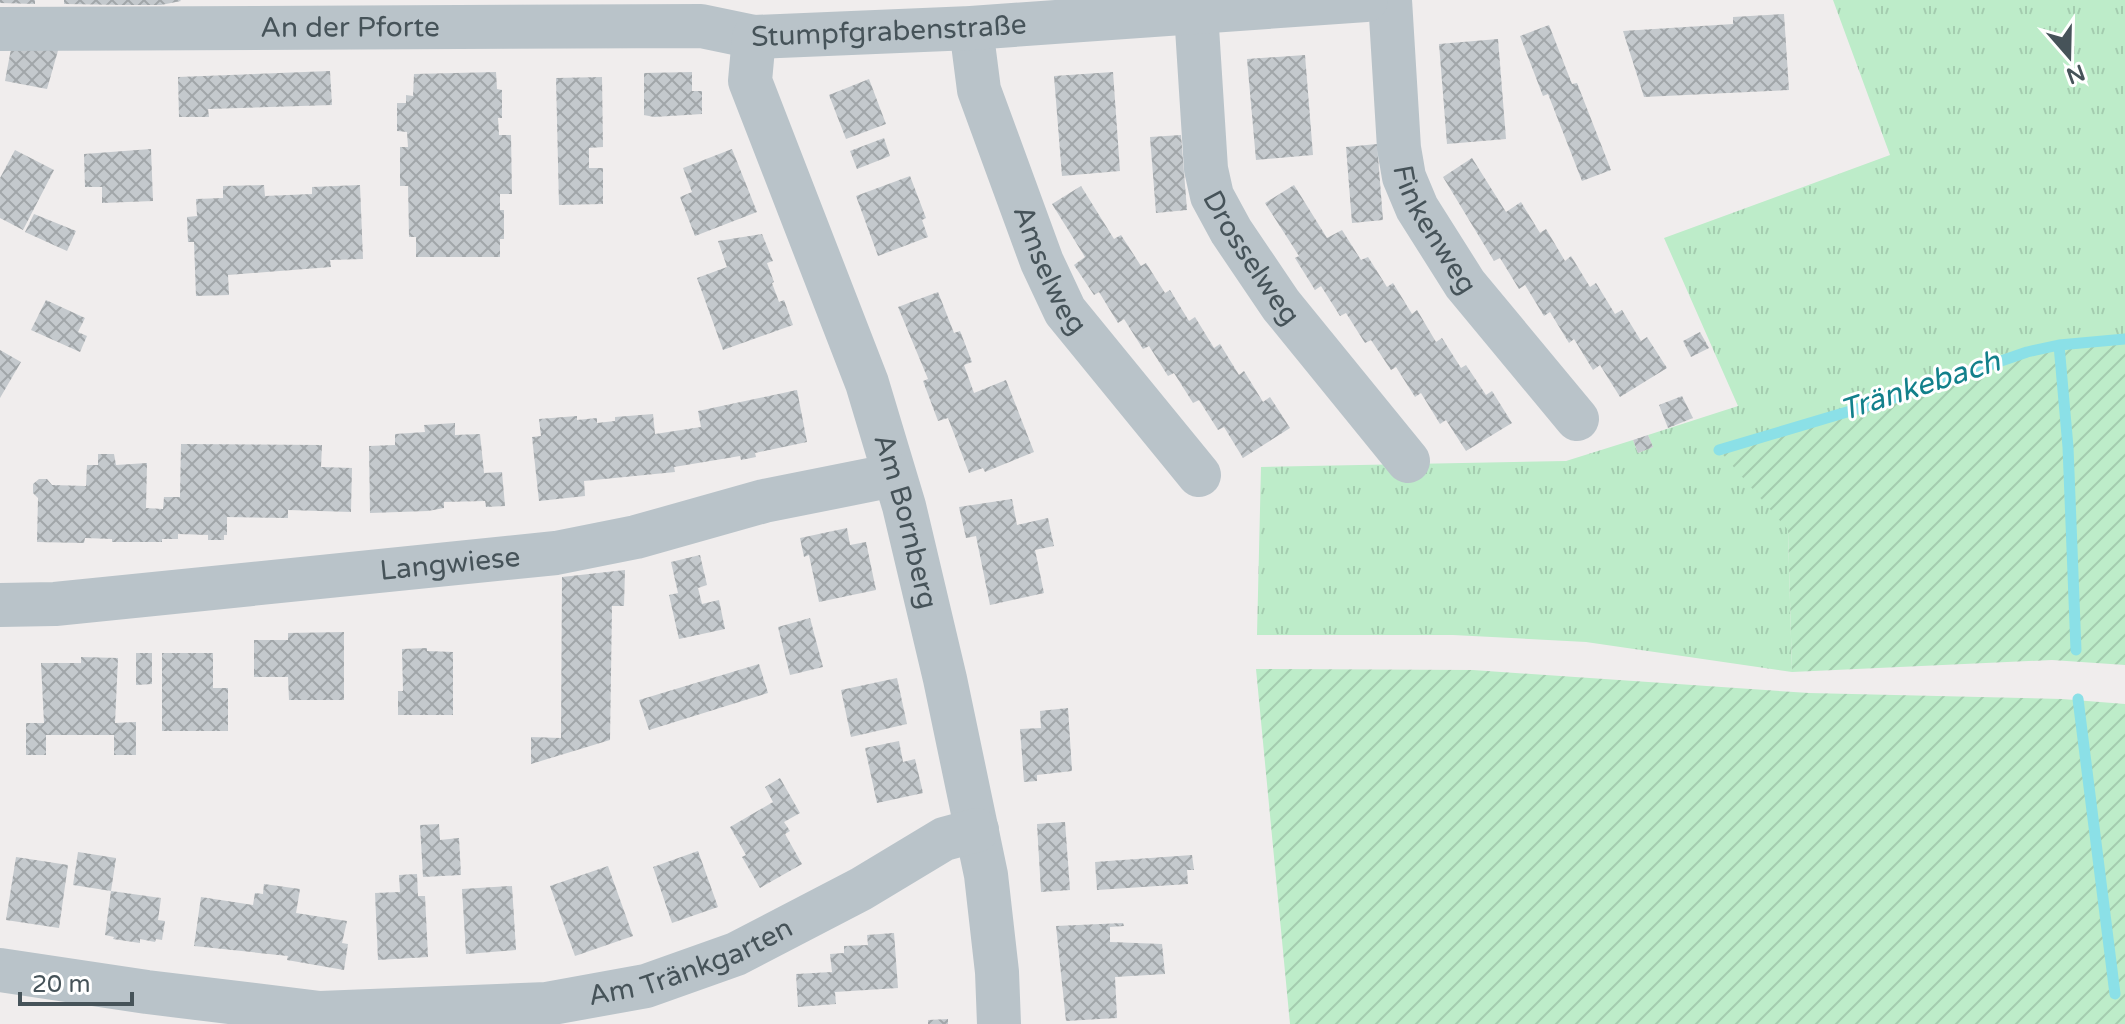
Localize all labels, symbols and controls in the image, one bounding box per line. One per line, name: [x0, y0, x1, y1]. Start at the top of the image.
street label: Stumpfgrabenstraße: [750, 7, 1028, 54]
street label: An der Pforte: [260, 10, 440, 45]
north arrow: [2029, 16, 2109, 96]
text: N: [2063, 59, 2088, 89]
street label: Finkenweg: [1385, 163, 1484, 301]
street label: Drosselweg: [1195, 185, 1307, 332]
street label: Amselweg: [1006, 201, 1094, 341]
water label: Tränkebach: [1835, 343, 2005, 429]
street label: Am Bornberg: [866, 430, 945, 612]
street label: Langwiese: [378, 540, 522, 588]
street label: Am Tränkgarten: [586, 911, 798, 1013]
scale bar: [20, 956, 132, 1006]
text: 20 m: [32, 970, 90, 999]

